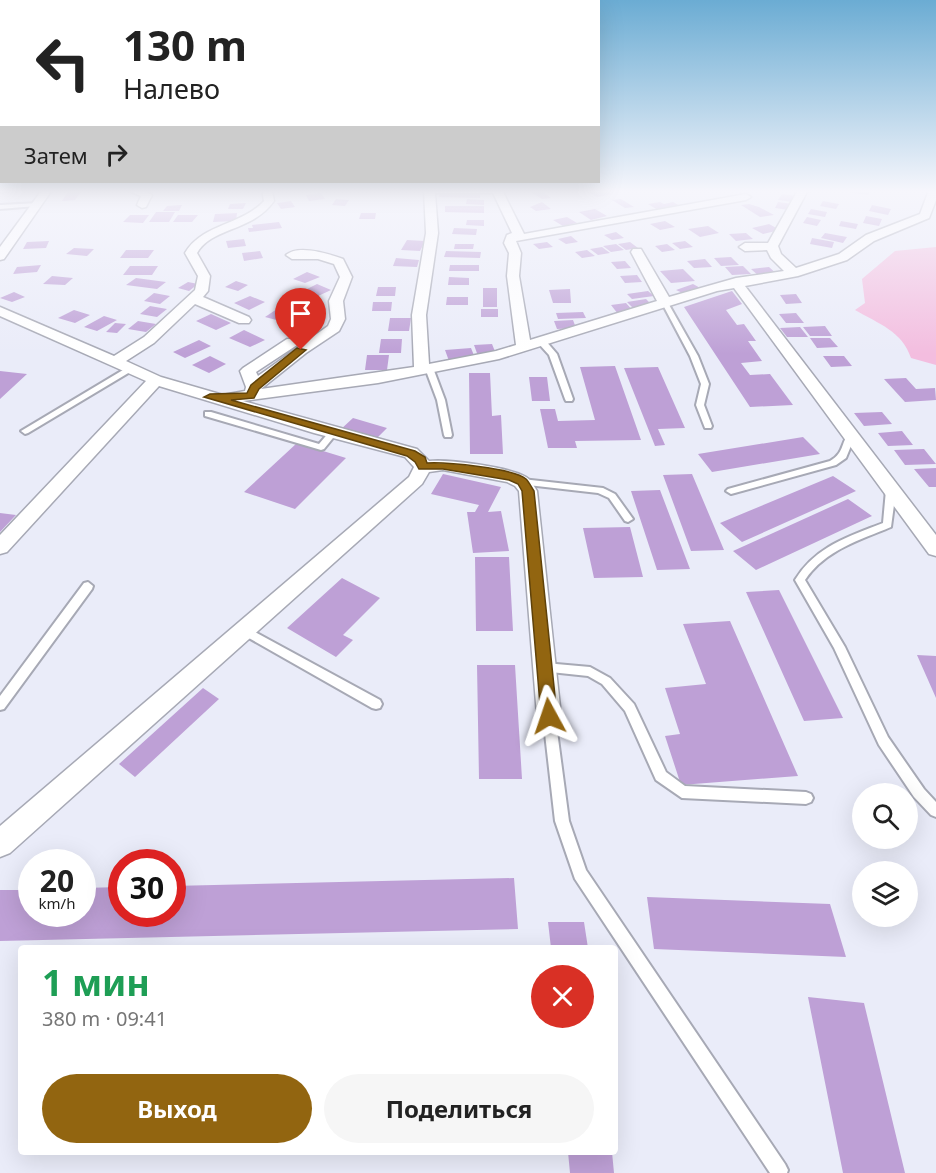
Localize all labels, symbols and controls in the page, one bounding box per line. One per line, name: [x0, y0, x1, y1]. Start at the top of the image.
text: 130 m: [123, 16, 247, 73]
icon: left: [24, 24, 102, 102]
text: Налево: [123, 70, 220, 107]
icon: right: [100, 138, 133, 171]
text: Затем: [24, 140, 88, 170]
pin: [275, 288, 326, 350]
icon: arrive: [284, 297, 317, 330]
position arrow: [517, 684, 581, 748]
map controls: [852, 783, 918, 927]
button: search: [852, 783, 918, 849]
speed limit sign: 30: [108, 849, 186, 927]
text: 20: [40, 860, 74, 901]
button: layers: [852, 861, 918, 927]
text: km/h: [39, 893, 75, 913]
text: 1 мин: [42, 958, 150, 1007]
button: close: [531, 965, 594, 1028]
text: 380 m · 09:41: [42, 1005, 167, 1032]
button: Выход: [42, 1074, 312, 1143]
button: Поделиться: [324, 1074, 594, 1143]

